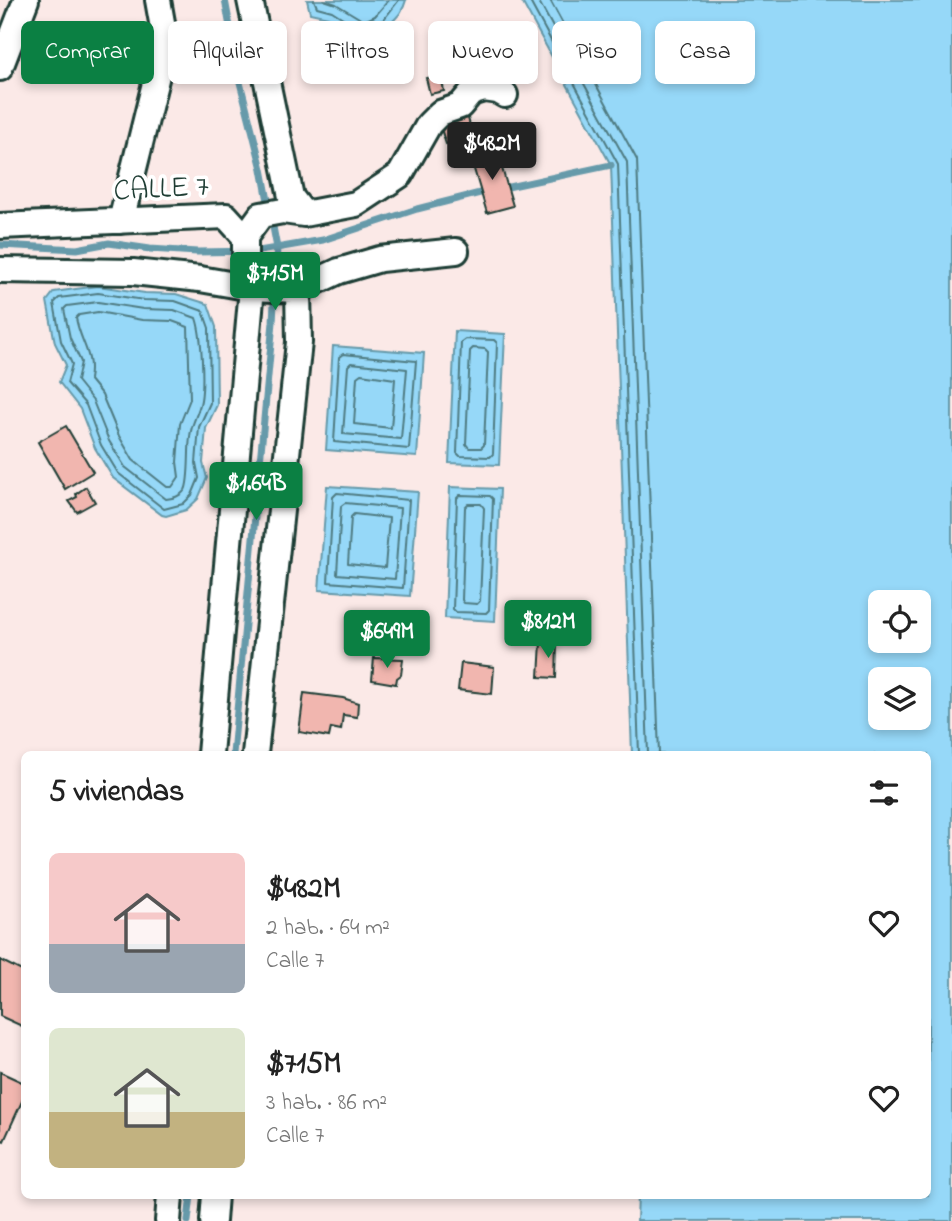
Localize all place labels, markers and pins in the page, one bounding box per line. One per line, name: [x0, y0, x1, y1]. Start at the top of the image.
pin: $482M: [443, 122, 541, 182]
pin: $715M: [226, 252, 324, 312]
pin: $1.64B: [199, 462, 313, 522]
pin: $812M: [499, 600, 597, 660]
pin: $649M: [338, 610, 436, 670]

